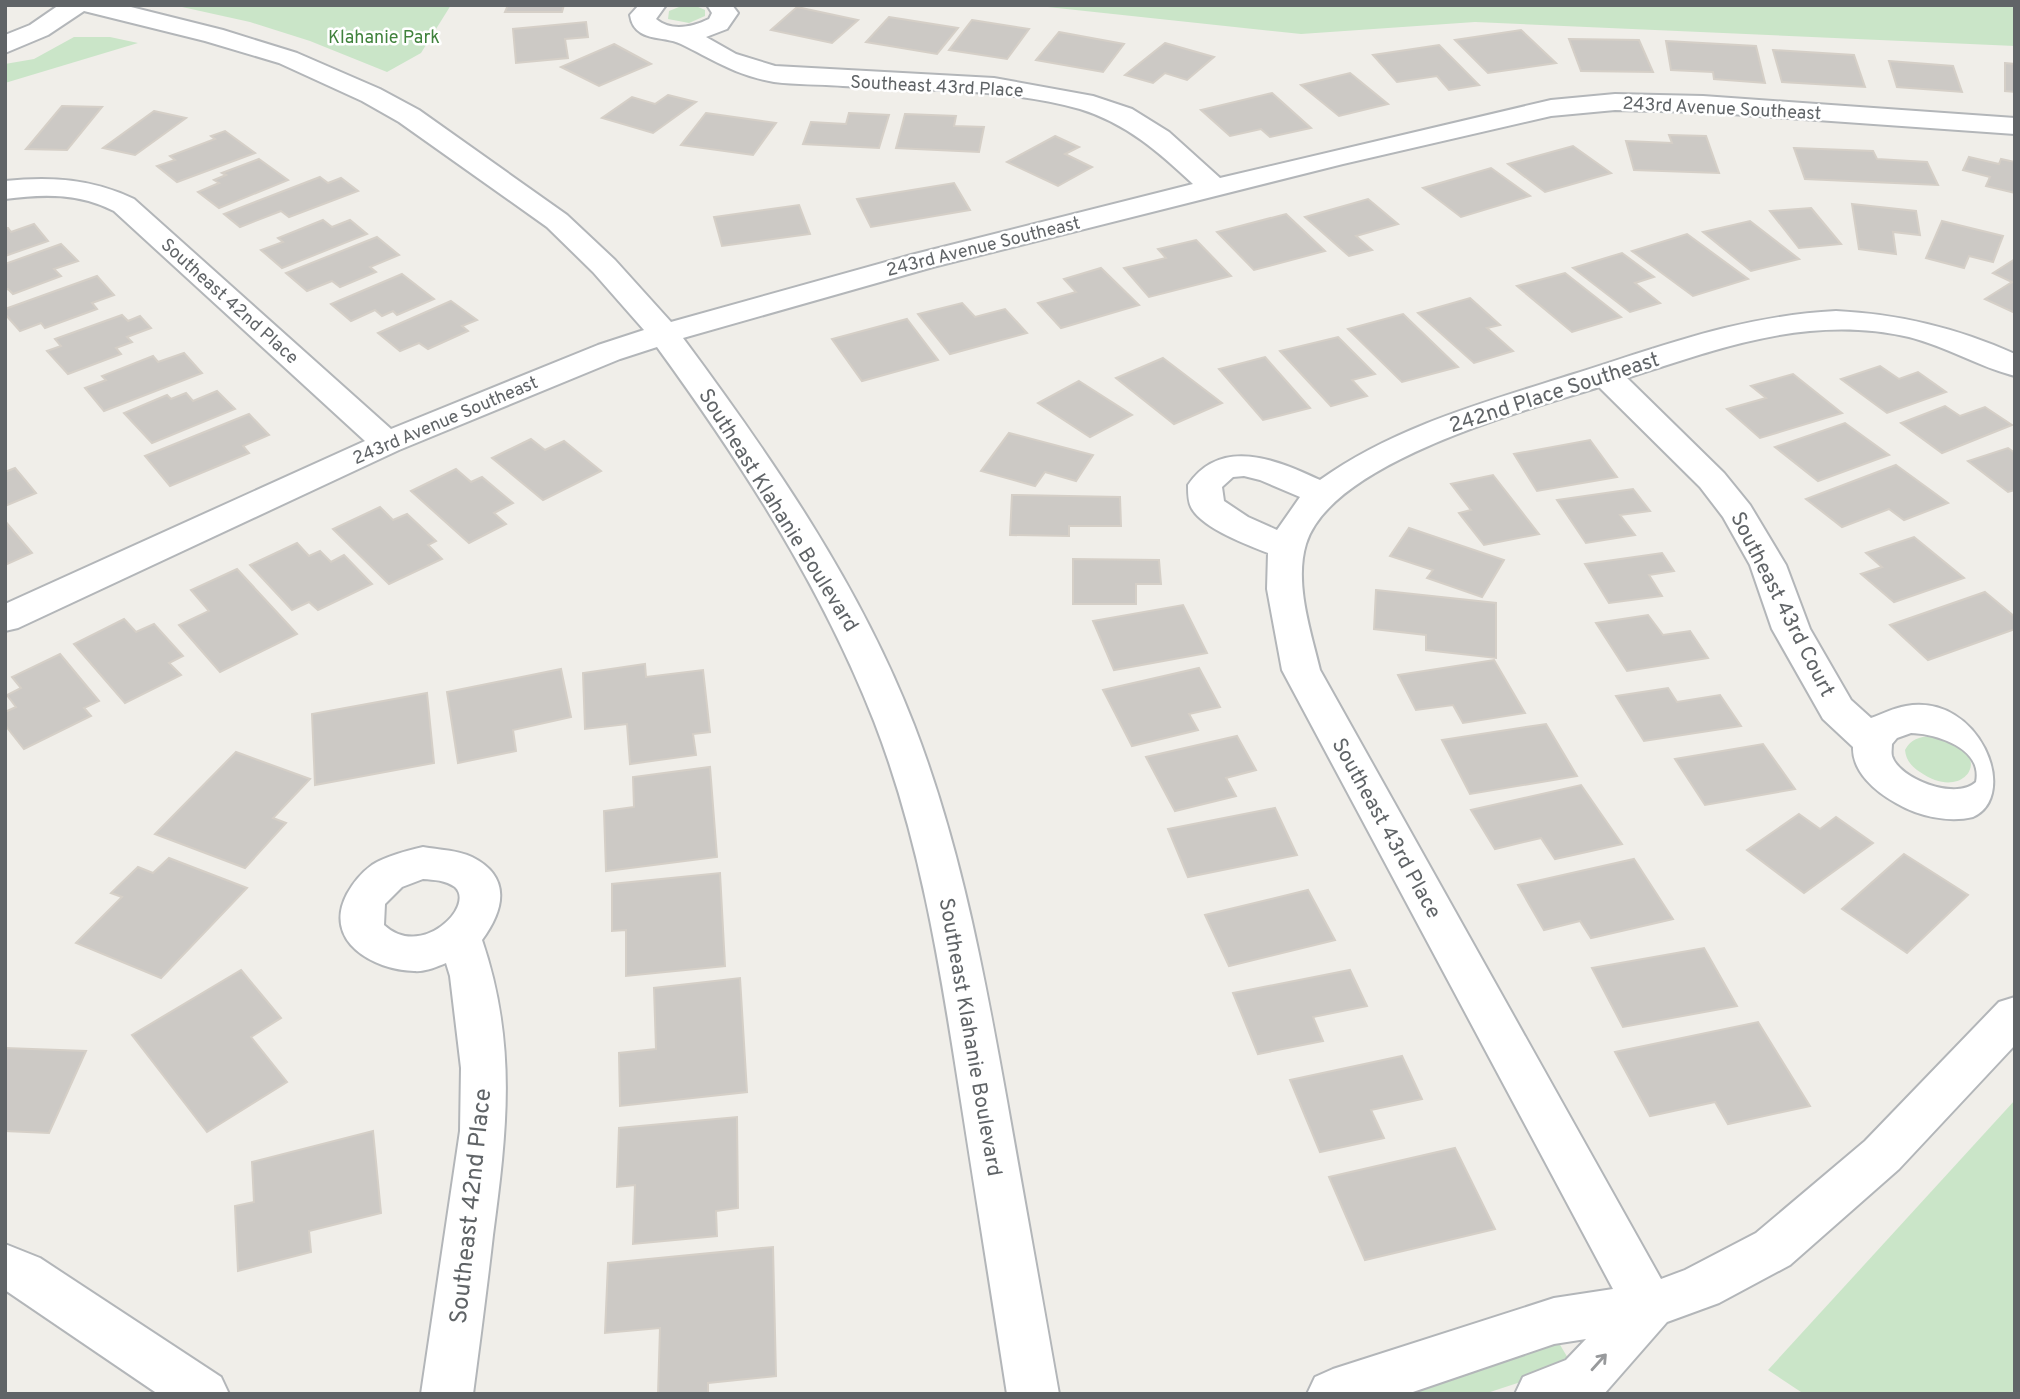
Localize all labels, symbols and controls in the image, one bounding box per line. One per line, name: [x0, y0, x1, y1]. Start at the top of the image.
park label: Klahanie Park: [328, 27, 440, 50]
street label: Southeast 43rd Place: [850, 71, 1024, 104]
street label: 243rd Avenue Southeast: [1622, 93, 1822, 126]
street label: 243rd Avenue Southeast: [884, 212, 1083, 283]
street label: Southeast 42nd Place: [155, 234, 303, 370]
street label: 242nd Place Southeast: [1446, 347, 1663, 440]
street label: 243rd Avenue Southeast: [349, 372, 542, 471]
street label: Southeast Klahanie Boulevard: [692, 384, 864, 638]
street label: Southeast 43rd Court: [1723, 508, 1840, 702]
street label: Southeast 43rd Place: [1325, 734, 1447, 924]
street label: Southeast Klahanie Boulevard: [932, 896, 1007, 1179]
street label: Southeast 42nd Place: [445, 1087, 499, 1325]
one-way arrow: [1591, 1353, 1607, 1371]

